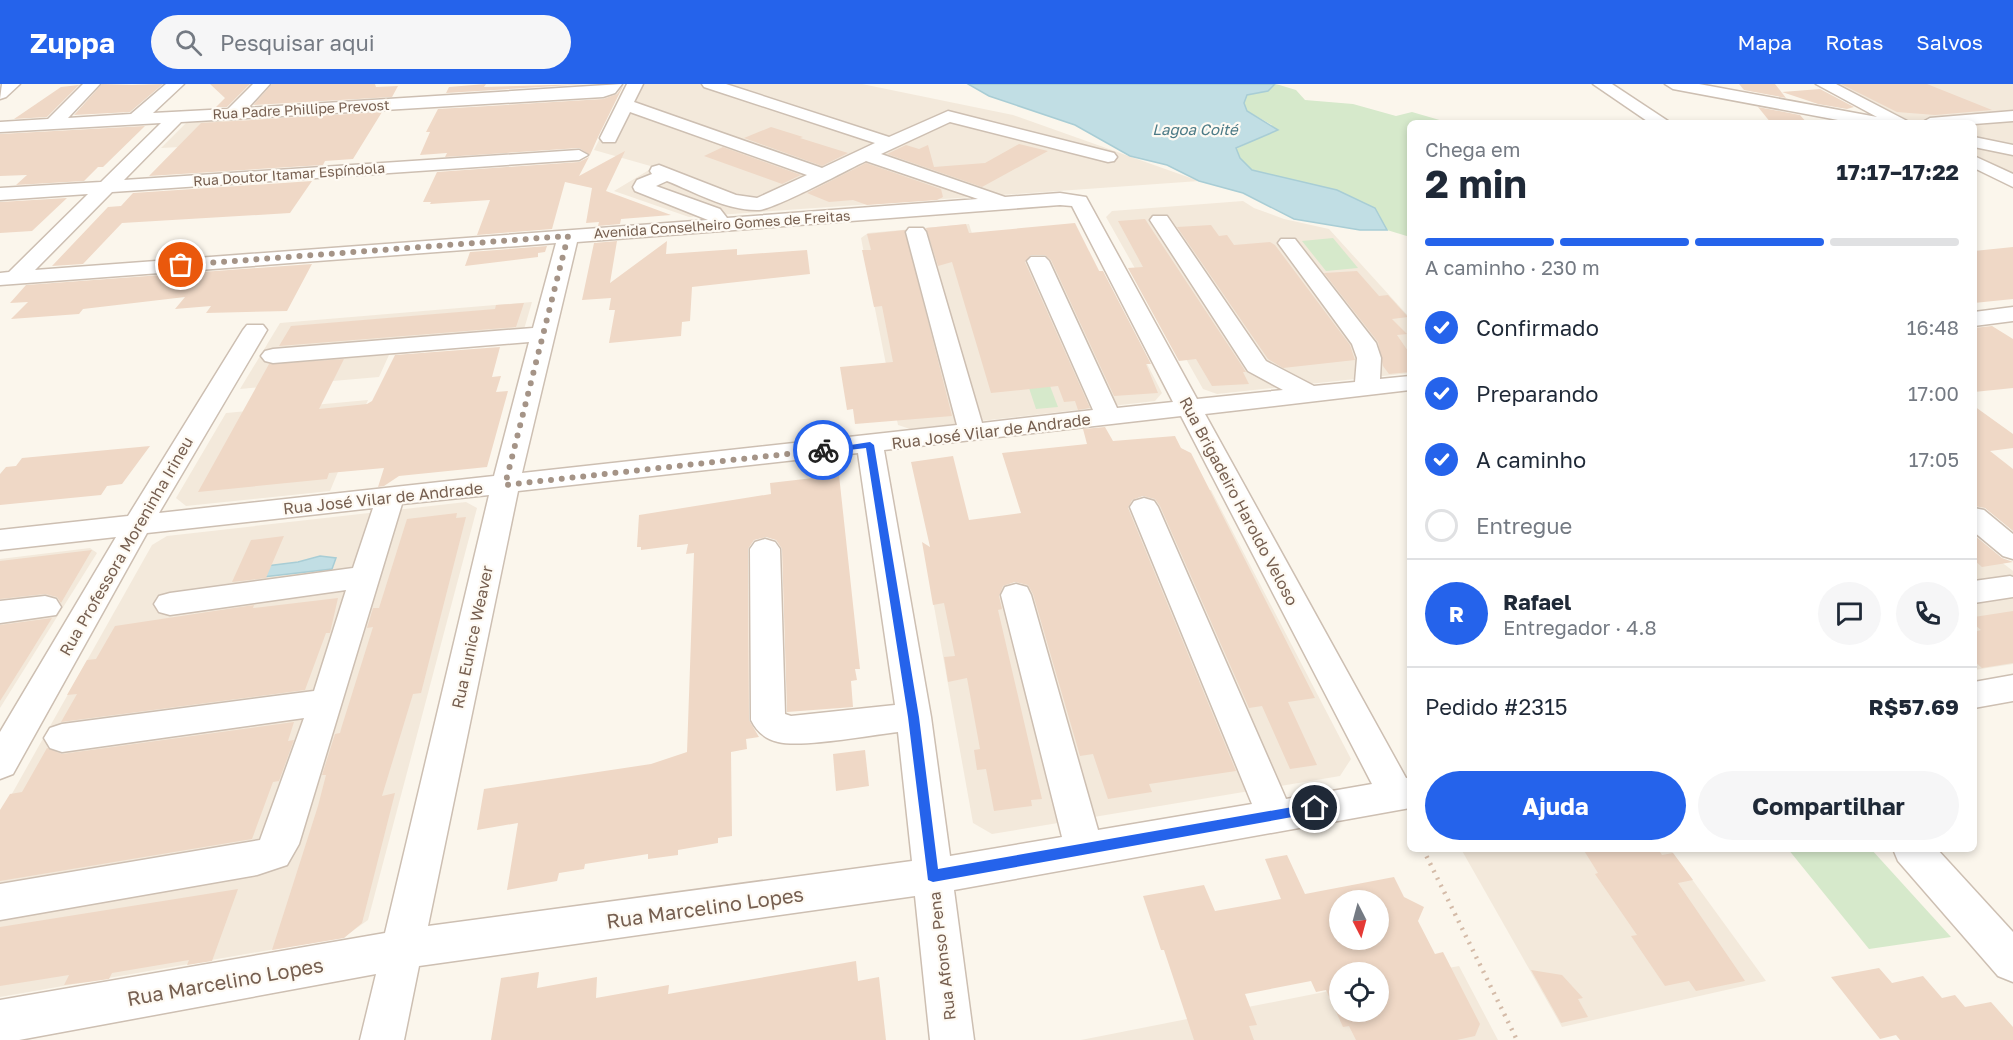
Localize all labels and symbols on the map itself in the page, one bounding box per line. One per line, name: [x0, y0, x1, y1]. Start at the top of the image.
street label: Rua Padre Phillipe Prevost: [212, 96, 390, 122]
water label: Lagoa Coité: [1152, 120, 1239, 139]
street label: Rua Doutor Itamar Espíndola: [193, 159, 385, 189]
street label: Avenida Conselheiro Gomes de Freitas: [593, 207, 851, 241]
pin: [155, 239, 206, 290]
street label: Rua Brigadeiro Haroldo Veloso: [1175, 393, 1303, 609]
street label: Rua José Vilar de Andrade: [890, 409, 1092, 453]
courier: [793, 420, 853, 480]
street label: Rua Professora Moreninha Irineu: [55, 433, 197, 659]
street label: Rua José Vilar de Andrade: [282, 478, 484, 518]
street label: Rua Eunice Weaver: [447, 564, 497, 710]
pin: [1289, 782, 1340, 833]
street label: Rua Marcelino Lopes: [605, 881, 805, 933]
north arrow: [1329, 890, 1389, 950]
street label: Rua Afonso Pena: [924, 891, 960, 1021]
street label: Rua Marcelino Lopes: [125, 952, 325, 1010]

